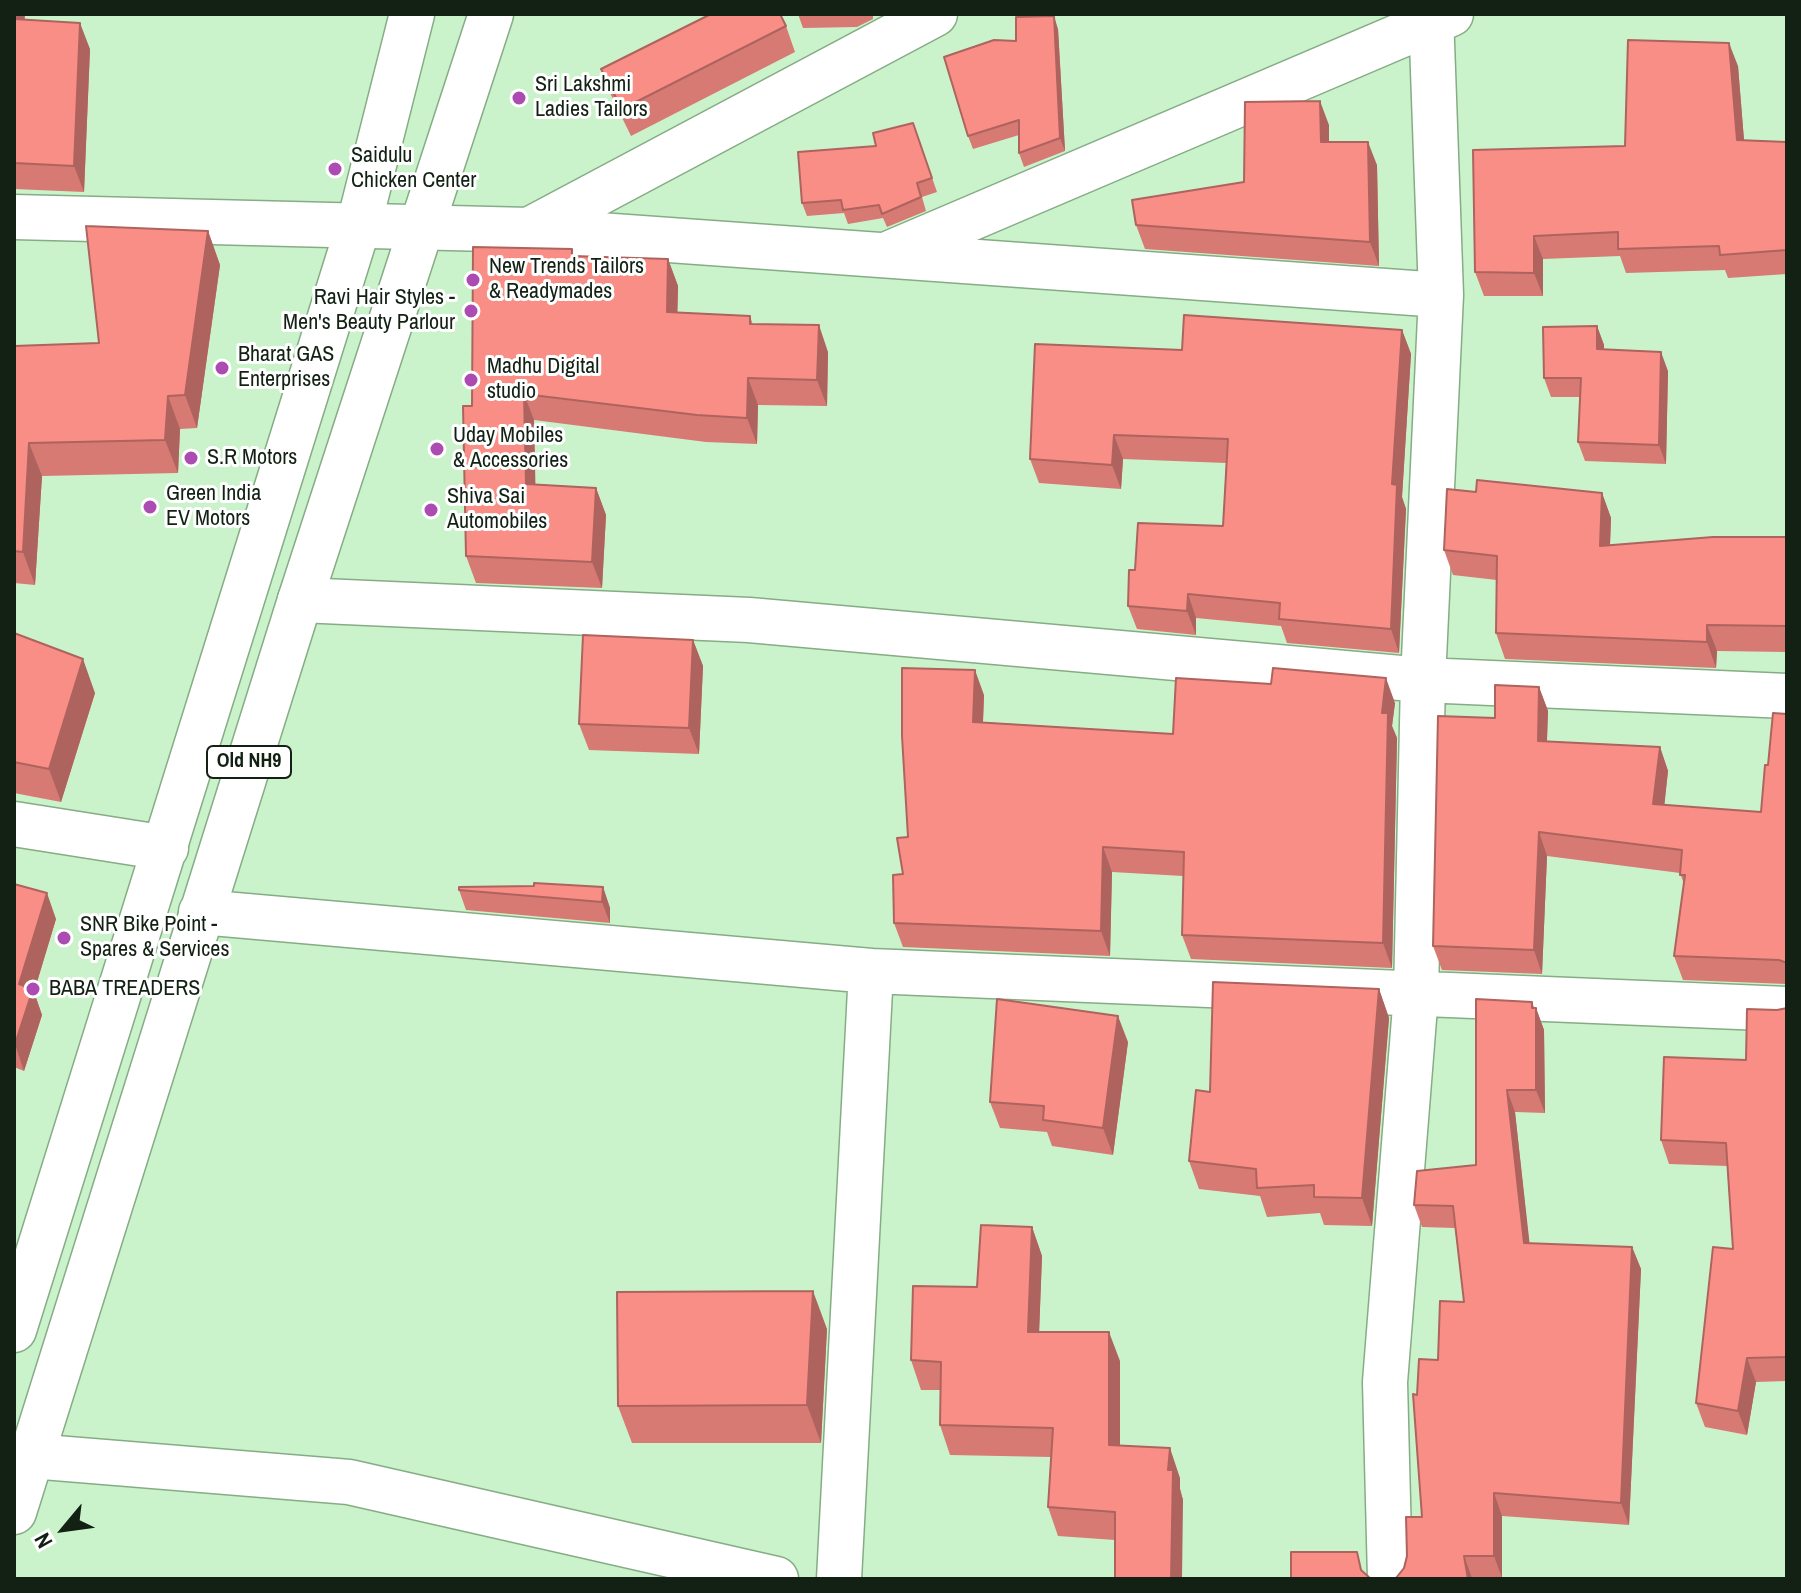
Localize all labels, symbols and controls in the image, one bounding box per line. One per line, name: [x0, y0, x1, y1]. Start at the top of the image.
place label: Sri Lakshmi Ladies Tailors: [535, 72, 648, 124]
marker: Sri Lakshmi Ladies Tailors: [510, 89, 528, 107]
place label: Saidulu Chicken Center: [351, 143, 476, 194]
marker: Saidulu Chicken Center: [326, 160, 344, 178]
place label: New Trends Tailors & Readymades: [489, 254, 644, 306]
marker: New Trends Tailors & Readymades: [464, 271, 482, 289]
place label: Ravi Hair Styles - Men's Beauty Parlour: [283, 285, 455, 336]
marker: Ravi Hair Styles - Men's Beauty Parlour: [462, 302, 480, 320]
place label: Bharat GAS Enterprises: [238, 342, 334, 394]
place label: Madhu Digital studio: [487, 354, 599, 406]
marker: Bharat GAS Enterprises: [213, 359, 231, 377]
marker: Madhu Digital studio: [462, 371, 480, 389]
place label: Uday Mobiles & Accessories: [453, 423, 568, 474]
marker: Uday Mobiles & Accessories: [428, 440, 446, 458]
place label: S.R Motors: [207, 445, 297, 471]
marker: S.R Motors: [182, 449, 200, 467]
place label: Green India EV Motors: [166, 481, 261, 532]
place label: Shiva Sai Automobiles: [447, 484, 547, 536]
marker: Green India EV Motors: [141, 498, 159, 516]
marker: Shiva Sai Automobiles: [422, 501, 440, 519]
road number: Old NH9: [207, 746, 291, 778]
place label: SNR Bike Point - Spares & Services: [80, 912, 229, 964]
marker: SNR Bike Point - Spares & Services: [55, 929, 73, 947]
place label: BABA TREADERS: [49, 976, 200, 1002]
marker: BABA TREADERS: [24, 980, 42, 998]
north arrow: [24, 1489, 104, 1569]
text: N: [27, 1528, 59, 1554]

